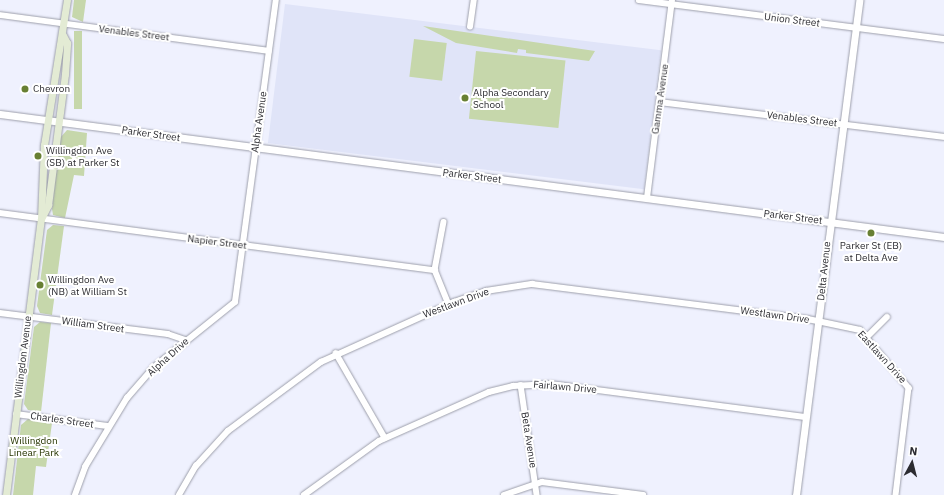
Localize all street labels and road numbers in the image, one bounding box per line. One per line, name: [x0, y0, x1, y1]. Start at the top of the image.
street label: Union Street: [763, 11, 821, 29]
street label: Venables Street: [98, 23, 170, 43]
street label: Gamma Avenue: [649, 63, 671, 135]
street label: Alpha Avenue: [249, 91, 269, 153]
street label: Venables Street: [766, 109, 838, 129]
street label: Parker Street: [121, 124, 181, 144]
street label: Parker Street: [442, 166, 502, 186]
street label: Parker Street: [763, 207, 823, 227]
street label: Napier Street: [187, 232, 247, 252]
street label: Delta Avenue: [815, 241, 833, 301]
street label: Westlawn Drive: [421, 285, 491, 321]
street label: Westlawn Drive: [740, 304, 810, 326]
street label: Willingdon Avenue: [12, 315, 34, 399]
street label: William Street: [61, 315, 125, 335]
street label: Eastlawn Drive: [855, 328, 909, 386]
street label: Alpha Drive: [145, 335, 191, 379]
street label: Fairlawn Drive: [533, 378, 597, 396]
street label: Charles Street: [30, 410, 94, 430]
street label: Beta Avenue: [519, 411, 539, 469]

